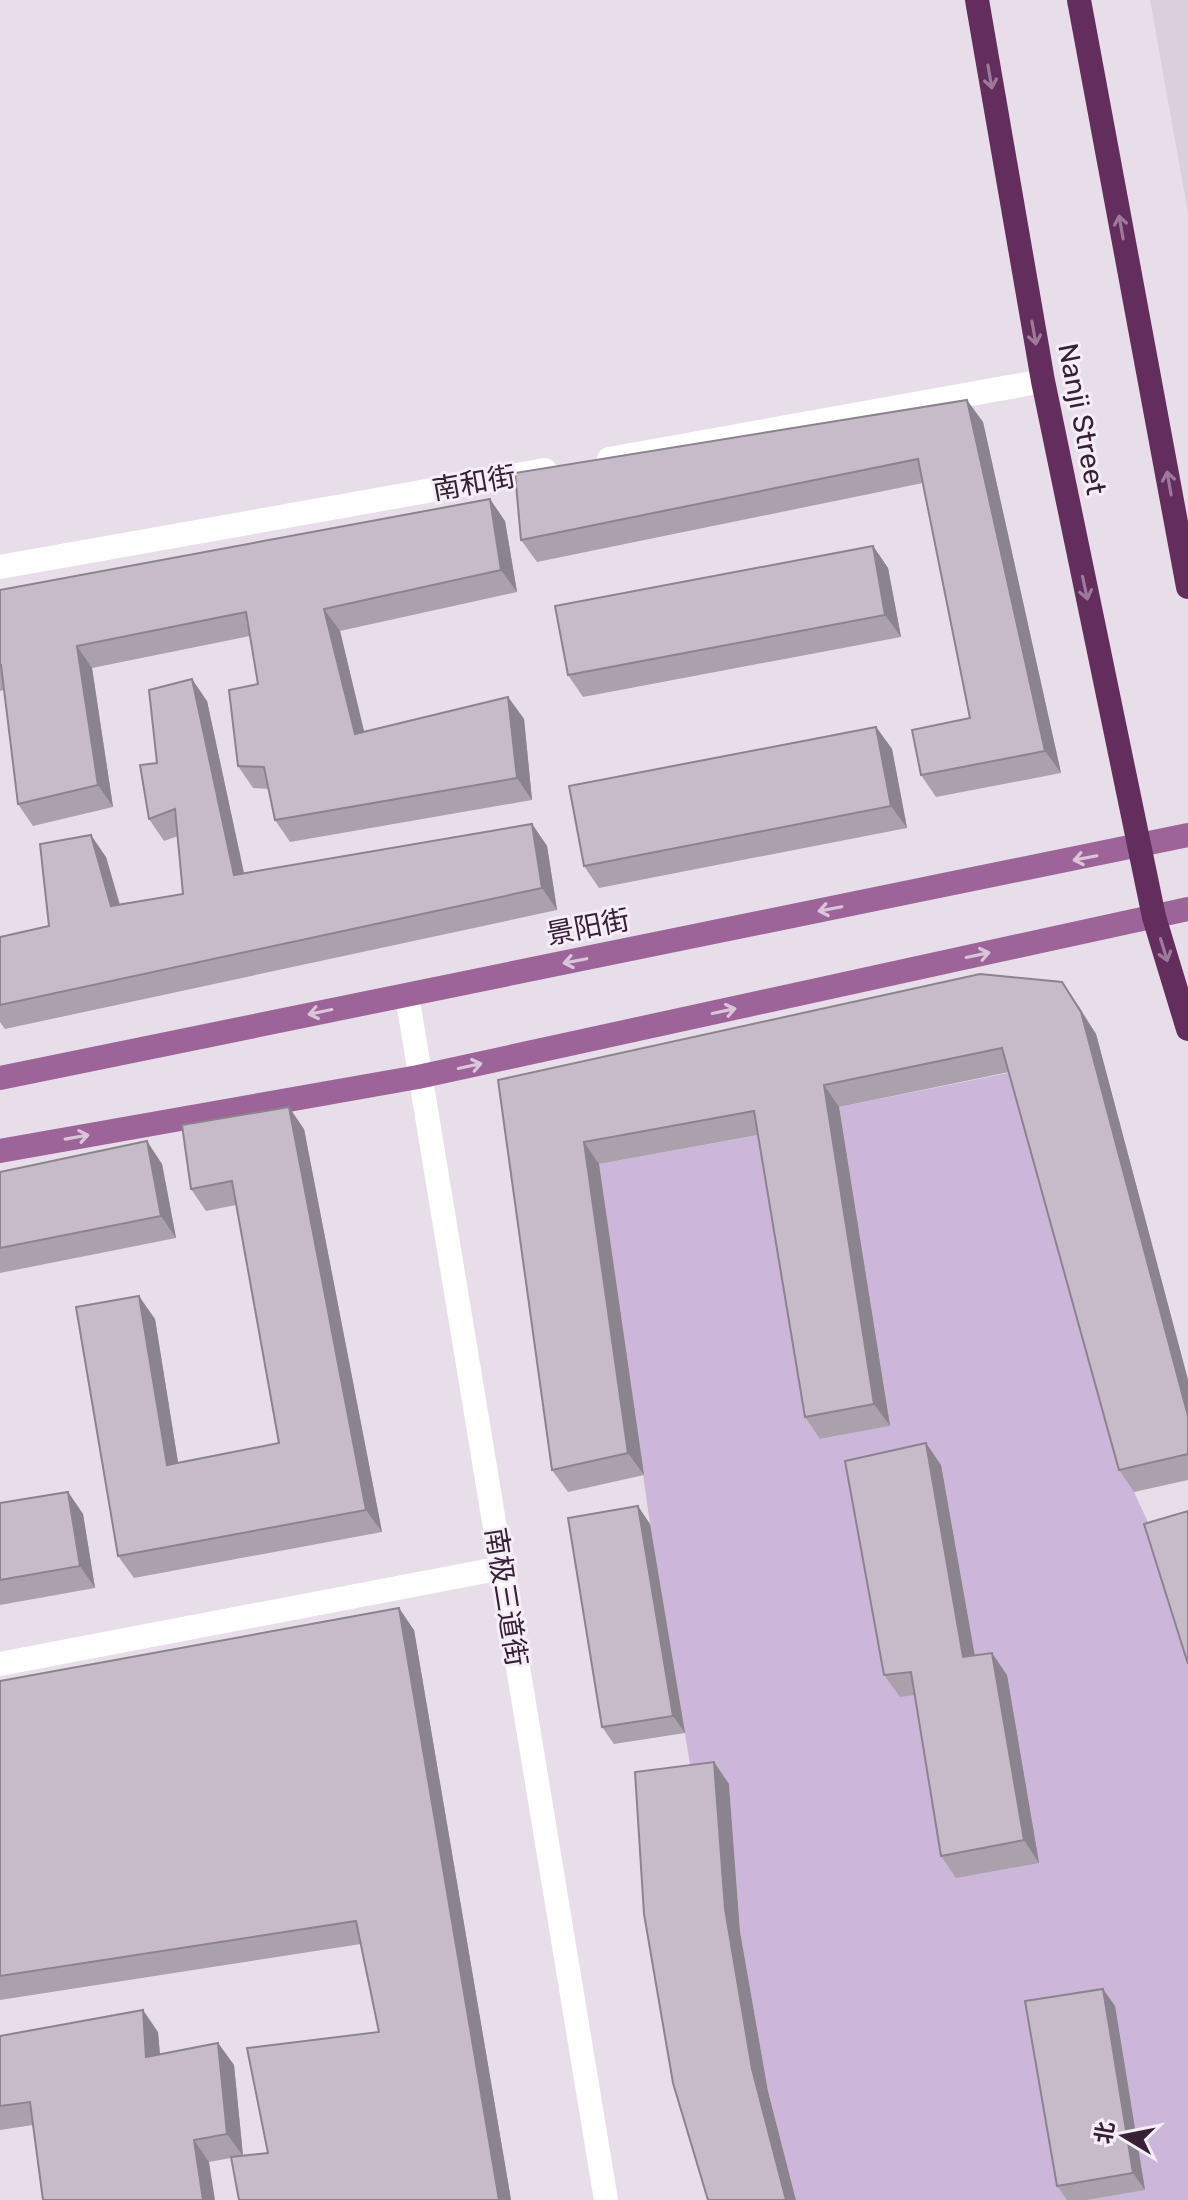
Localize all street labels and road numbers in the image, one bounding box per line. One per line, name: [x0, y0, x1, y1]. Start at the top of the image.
street label: Nanji Street: [1051, 340, 1113, 498]
street label: 南和街: [430, 459, 518, 507]
street label: 景阳街: [544, 903, 632, 951]
street label: 南极三道街: [479, 1525, 533, 1669]

